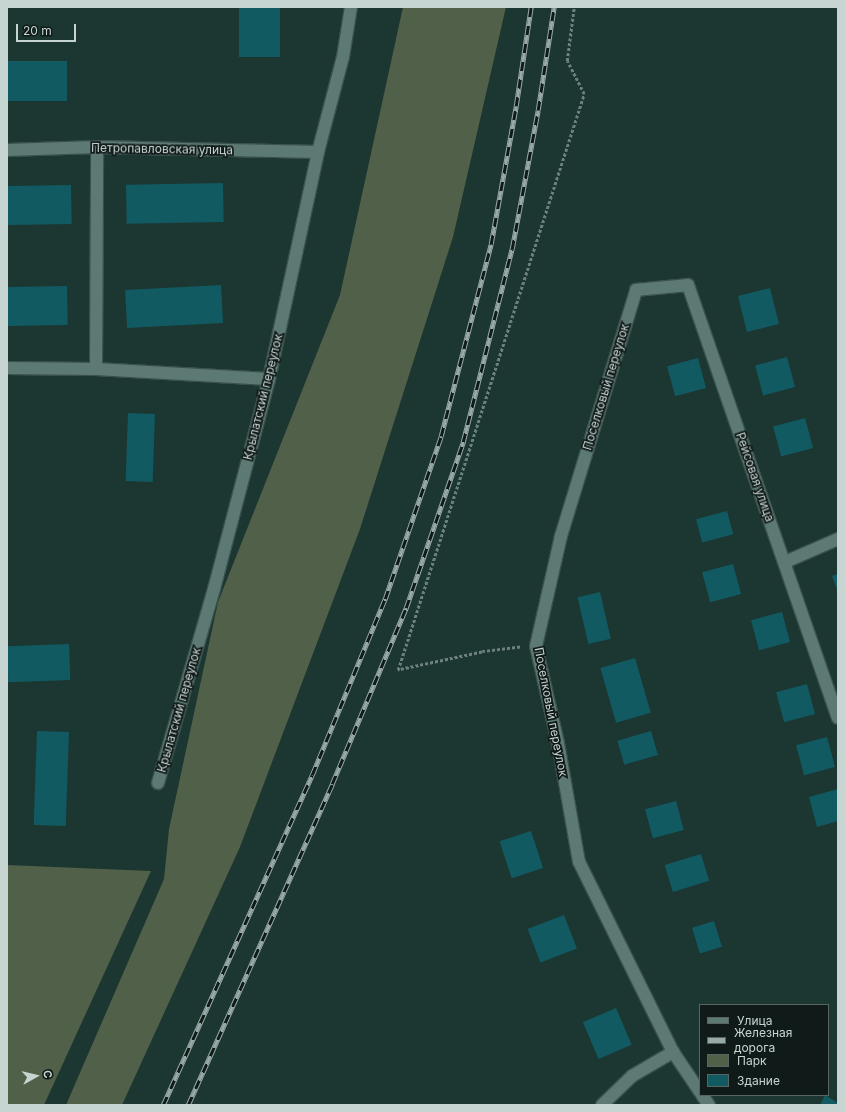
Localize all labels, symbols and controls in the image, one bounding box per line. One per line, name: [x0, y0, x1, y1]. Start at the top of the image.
scale bar: [18, 16, 78, 42]
text: 20 m: [23, 23, 52, 38]
street label: Петропавловская улица: [91, 141, 233, 157]
street label: Поселковый переулок: [580, 322, 632, 452]
street label: Крылатский переулок: [240, 333, 286, 461]
street label: Рейсовая улица: [733, 431, 777, 523]
street label: Крылатский переулок: [154, 646, 204, 774]
street label: Поселковый переулок: [531, 646, 571, 778]
legend: [699, 1004, 829, 1096]
text: Улица: [737, 1013, 772, 1028]
text: Железная дорога: [734, 1025, 792, 1055]
text: Парк: [737, 1053, 767, 1068]
north arrow: [16, 1056, 56, 1096]
text: С: [40, 1069, 55, 1079]
text: Здание: [737, 1073, 780, 1088]

